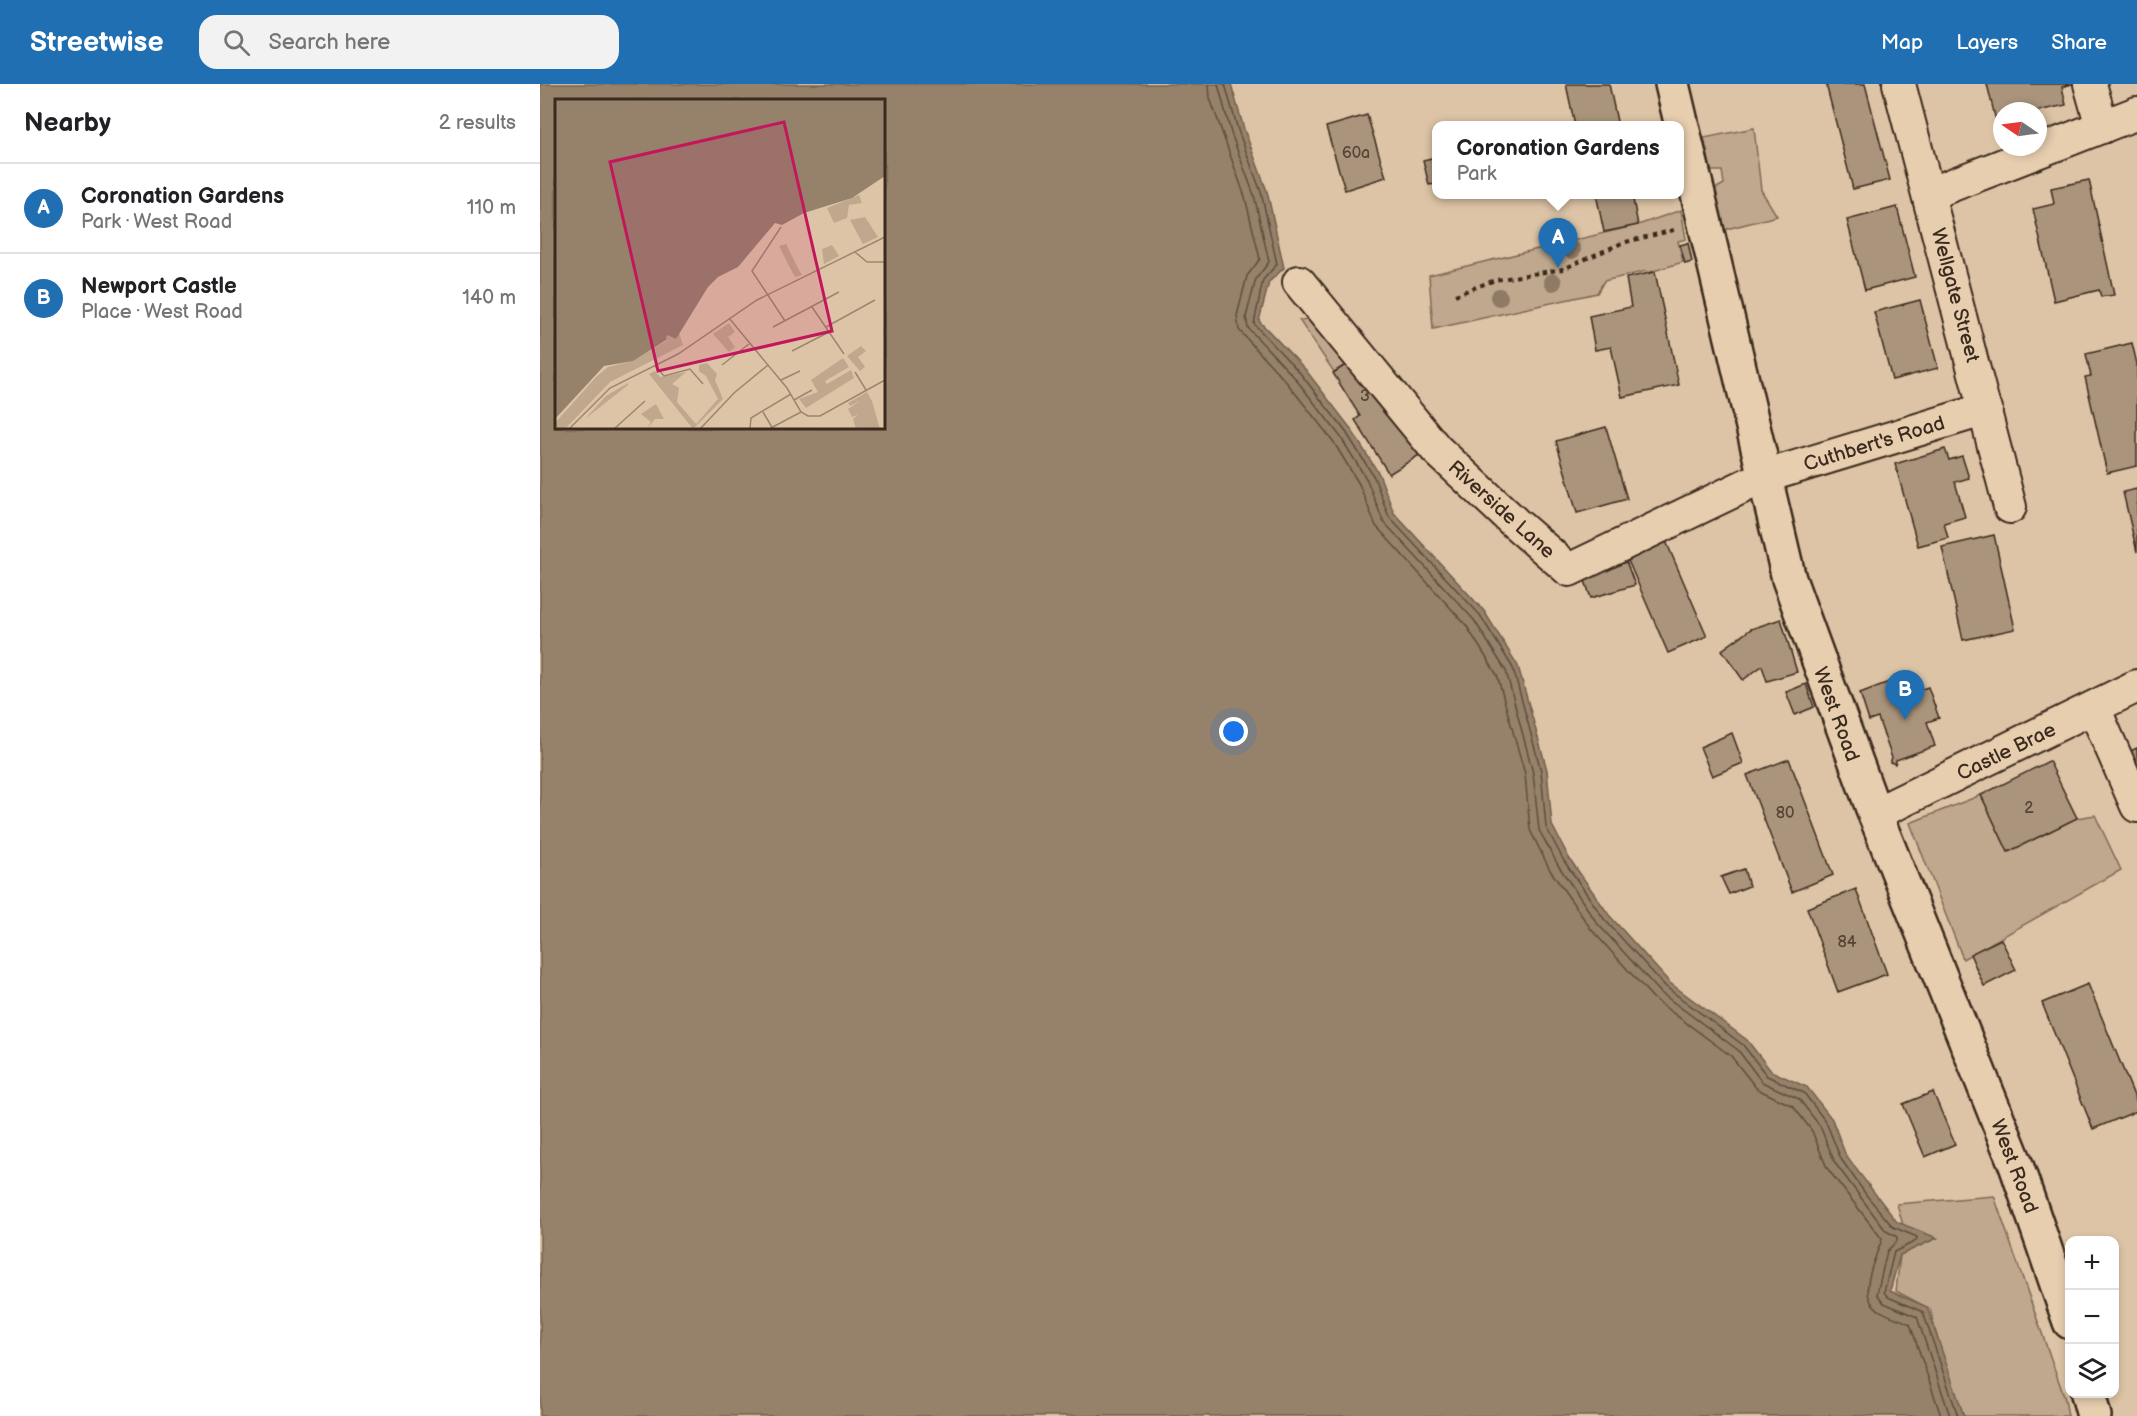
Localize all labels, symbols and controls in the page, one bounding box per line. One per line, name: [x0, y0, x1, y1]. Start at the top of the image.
search box: [199, 15, 619, 69]
text: Streetwise: [30, 26, 163, 59]
icon: search: [220, 26, 253, 59]
text: Search here: [268, 29, 390, 56]
text: Map: [1881, 30, 1923, 55]
text: Layers: [1956, 30, 2018, 55]
text: Share: [2051, 30, 2107, 55]
inset map: [555, 99, 885, 429]
north arrow: [1993, 102, 2047, 156]
text: Nearby: [24, 108, 111, 139]
text: 2 results: [439, 111, 516, 135]
popup: [1432, 121, 1684, 199]
text: Coronation Gardens: [1457, 135, 1660, 162]
house number: 60a: [1342, 144, 1370, 163]
text: Park: [1457, 162, 1497, 186]
text: Coronation Gardens: [81, 183, 284, 210]
text: A: [37, 196, 50, 220]
text: 110 m: [467, 196, 516, 220]
text: Park · West Road: [81, 210, 232, 234]
pin: A: [1538, 218, 1578, 268]
street label: Wellgate Street: [1926, 226, 1984, 365]
text: Newport Castle: [81, 273, 237, 300]
text: B: [36, 286, 51, 310]
text: 140 m: [462, 286, 516, 310]
text: Place · West Road: [81, 300, 243, 324]
house number: 3: [1360, 387, 1370, 406]
street label: Cuthbert's Road: [1801, 411, 1948, 477]
street label: Riverside Lane: [1443, 456, 1560, 564]
street label: West Road: [1808, 664, 1864, 765]
pin: B: [1886, 670, 1924, 720]
your location: [1219, 717, 1248, 746]
street label: Castle Brae: [1953, 718, 2060, 786]
house number: 2: [2024, 799, 2034, 818]
house number: 80: [1776, 804, 1794, 823]
house number: 84: [1837, 933, 1857, 952]
street label: West Road: [1985, 1116, 2043, 1217]
map controls: [2065, 1236, 2119, 1398]
button: +: [2065, 1236, 2119, 1290]
button: −: [2065, 1290, 2119, 1344]
button: layers: [2065, 1344, 2119, 1398]

